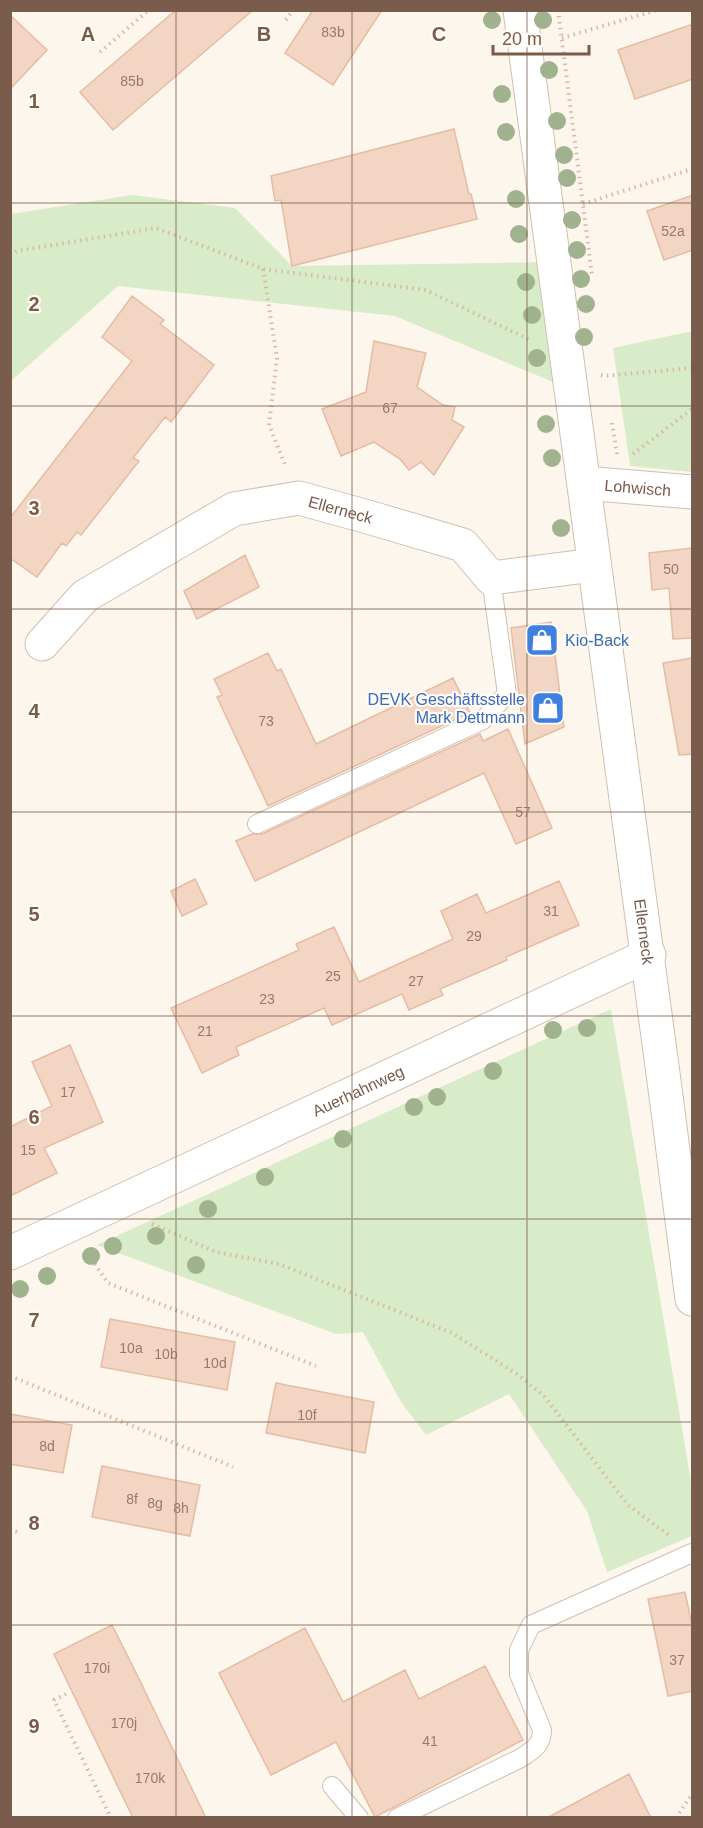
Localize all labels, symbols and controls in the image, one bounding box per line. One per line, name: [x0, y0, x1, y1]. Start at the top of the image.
scale bar: [493, 18, 589, 56]
text: A: [81, 23, 95, 45]
text: B: [257, 23, 271, 45]
text: C: [432, 23, 446, 45]
house number: 83b: [321, 24, 345, 40]
text: 20 m: [502, 29, 542, 49]
house number: 85b: [120, 73, 144, 89]
text: 1: [28, 90, 40, 112]
house number: 52a: [661, 223, 685, 239]
text: 2: [28, 293, 40, 315]
house number: 67: [382, 400, 398, 416]
street label: Lohwisch: [604, 476, 672, 499]
street label: Ellerneck: [307, 493, 376, 527]
text: 3: [28, 497, 40, 519]
house number: 50: [663, 561, 679, 577]
shop icon: Kio-Back: [524, 622, 560, 658]
place label: Kio-Back: [565, 632, 630, 649]
shop icon: DEVK Geschäftsstelle Mark Dettmann: [530, 690, 566, 726]
place label: DEVK Geschäftsstelle Mark Dettmann: [368, 691, 525, 726]
text: 4: [28, 700, 40, 722]
house number: 73: [258, 713, 274, 729]
house number: 57: [515, 804, 531, 820]
street label: Ellerneck: [632, 898, 657, 966]
text: 5: [28, 903, 40, 925]
house number: 31: [543, 903, 559, 919]
house number: 29: [466, 928, 482, 944]
house number: 25: [325, 968, 341, 984]
house number: 27: [408, 973, 424, 989]
house number: 23: [259, 991, 275, 1007]
house number: 21: [197, 1023, 213, 1039]
street label: Auerhahnweg: [310, 1062, 406, 1119]
house number: 17: [60, 1084, 76, 1100]
text: 6: [28, 1106, 40, 1128]
house number: 15: [20, 1142, 36, 1158]
text: 7: [28, 1309, 40, 1331]
house number: 10a: [119, 1340, 143, 1356]
house number: 10b: [154, 1346, 178, 1362]
house number: 10d: [203, 1355, 227, 1371]
house number: 10f: [297, 1407, 317, 1423]
house number: 8d: [39, 1438, 55, 1454]
house number: 8f: [126, 1491, 138, 1507]
house number: 8g: [147, 1495, 163, 1511]
house number: 8h: [173, 1500, 189, 1516]
text: 8: [28, 1512, 40, 1534]
house number: 37: [669, 1652, 685, 1668]
house number: 170i: [84, 1660, 110, 1676]
text: 9: [28, 1715, 40, 1737]
house number: 170j: [111, 1715, 137, 1731]
house number: 41: [422, 1733, 438, 1749]
house number: 170k: [135, 1770, 166, 1786]

